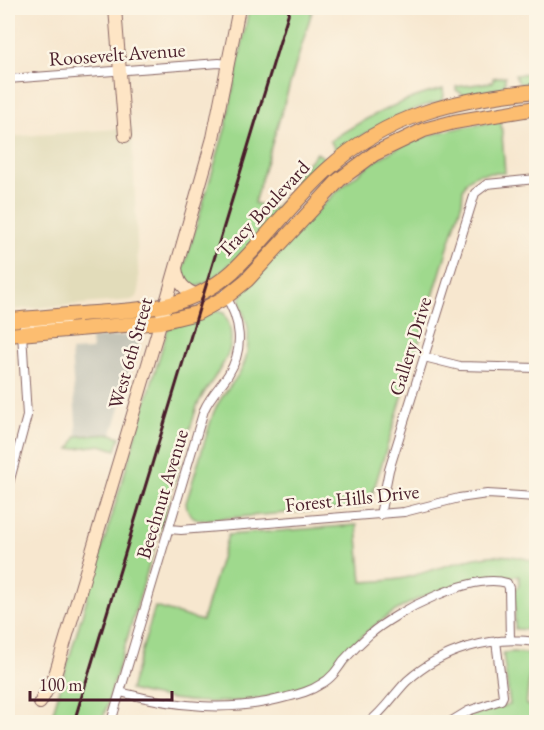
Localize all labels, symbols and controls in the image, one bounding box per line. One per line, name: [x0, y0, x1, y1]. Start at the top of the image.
street label: Roosevelt Avenue: [48, 36, 186, 72]
street label: Tracy Boulevard: [211, 154, 316, 263]
street label: West 6th Street: [102, 293, 159, 412]
street label: Gallery Drive: [383, 293, 437, 399]
street label: Beechnut Avenue: [130, 426, 194, 562]
street label: Forest Hills Drive: [284, 478, 421, 518]
scale bar: [30, 664, 172, 702]
text: 100 m: [39, 673, 83, 696]

